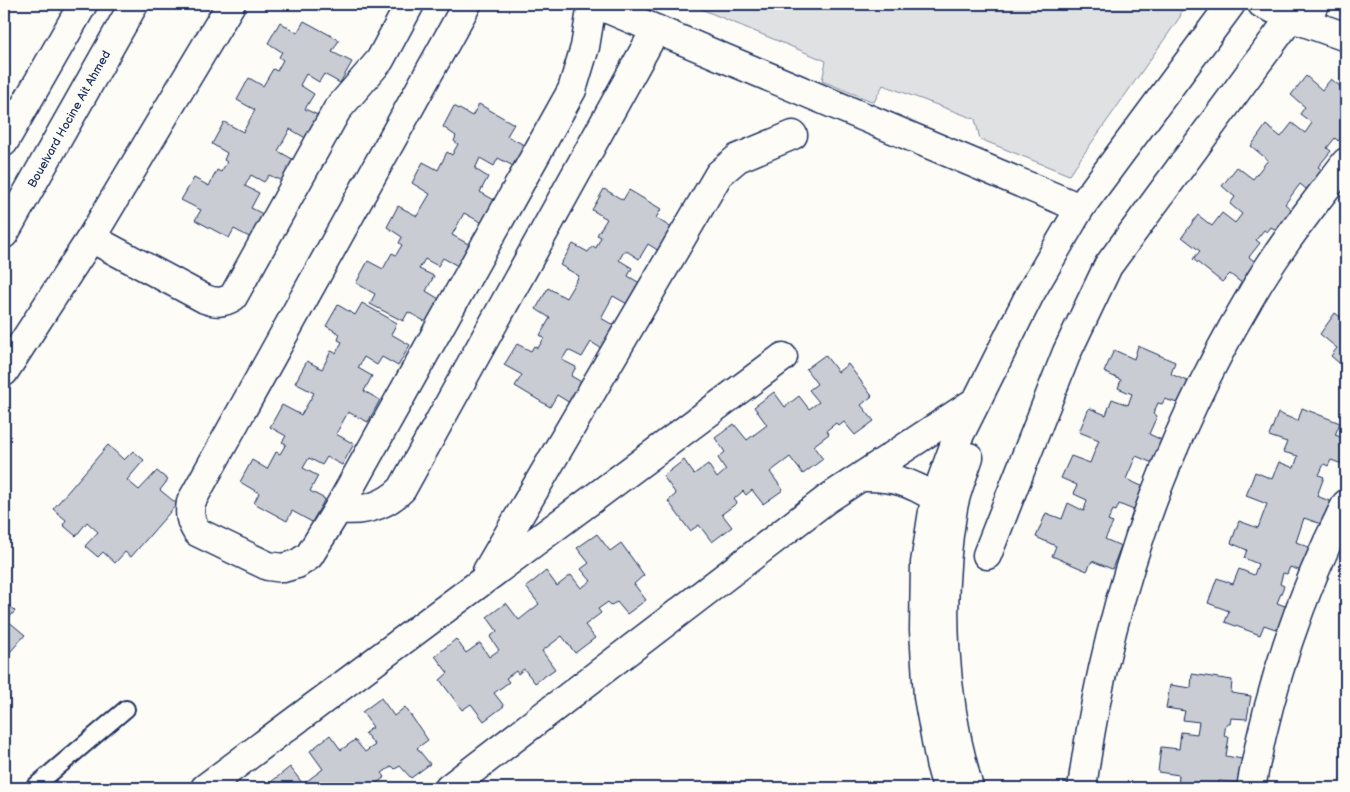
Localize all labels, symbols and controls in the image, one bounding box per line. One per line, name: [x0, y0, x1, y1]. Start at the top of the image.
street label: Bouelvard Hocine Ait Ahmed: [24, 48, 114, 190]

